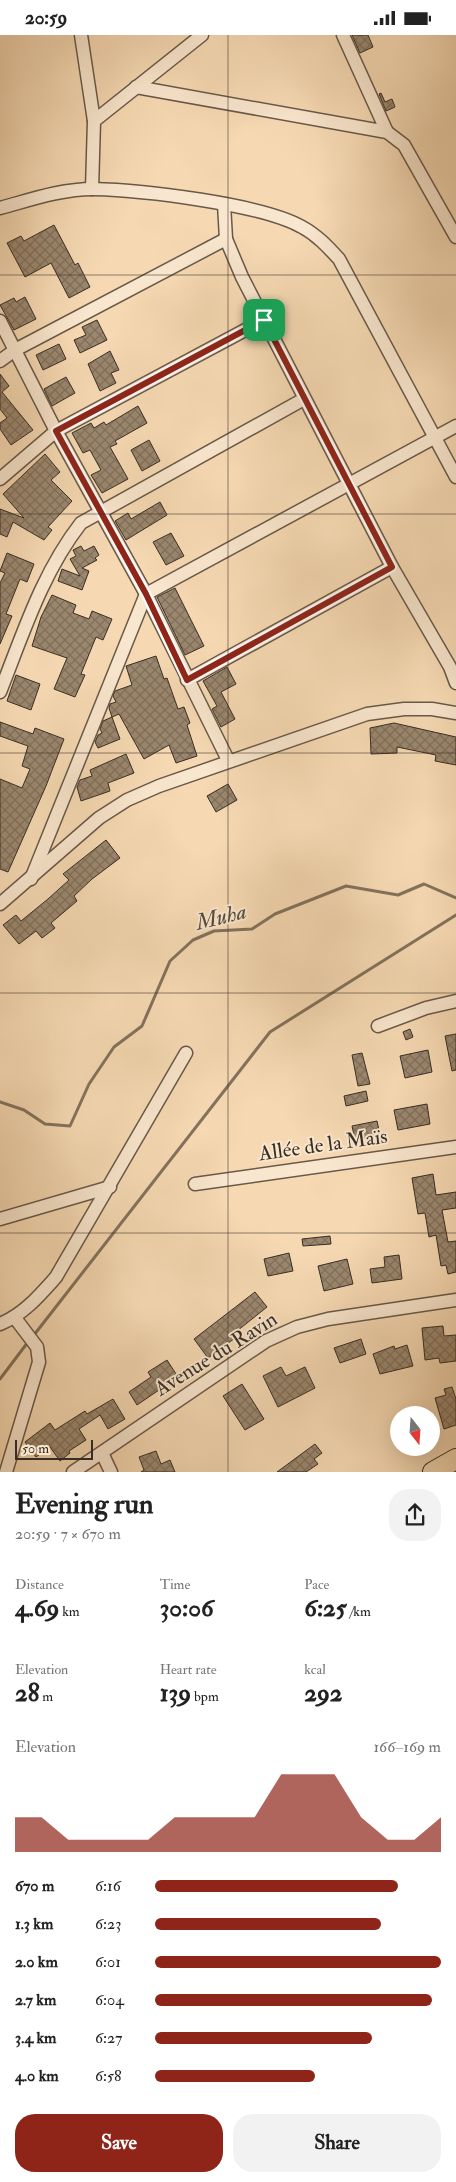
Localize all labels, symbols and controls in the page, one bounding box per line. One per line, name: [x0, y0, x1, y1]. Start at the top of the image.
text: 20:59: [25, 6, 67, 30]
pin: [243, 299, 285, 341]
icon: arrive: [250, 306, 278, 334]
water label: Muha: [191, 897, 249, 937]
street label: Allée de la Maïs: [256, 1123, 389, 1168]
street label: Avenue du Ravin: [149, 1305, 283, 1403]
north arrow: [390, 1406, 440, 1456]
map controls: [390, 1406, 440, 1456]
scale bar: [15, 1437, 92, 1460]
text: 50 m: [22, 1440, 49, 1457]
text: Evening run: [15, 1487, 153, 1522]
button: share: [389, 1489, 441, 1541]
text: 20:59 · 7 × 670 m: [15, 1524, 121, 1544]
text: Distance: [15, 1576, 64, 1593]
text: Time: [160, 1576, 190, 1593]
text: Pace: [304, 1576, 329, 1593]
text: 4.69: [15, 1593, 59, 1624]
text: 30:06: [160, 1593, 214, 1624]
text: 6:25: [304, 1593, 347, 1624]
text: km: [59, 1603, 80, 1620]
text: /km: [347, 1603, 371, 1620]
text: Elevation: [15, 1661, 68, 1678]
text: Heart rate: [160, 1661, 217, 1678]
text: kcal: [304, 1661, 326, 1678]
text: 28: [15, 1678, 39, 1709]
text: 139: [160, 1678, 191, 1709]
text: 292: [304, 1678, 342, 1709]
text: m: [39, 1688, 53, 1705]
text: bpm: [191, 1688, 219, 1705]
text: Elevation: [15, 1737, 76, 1757]
text: 166–169 m: [373, 1737, 441, 1757]
text: 670 m: [15, 1876, 54, 1896]
text: 6:16: [95, 1876, 121, 1896]
text: 1.3 km: [15, 1914, 53, 1934]
text: 6:23: [95, 1914, 121, 1934]
text: 2.0 km: [15, 1952, 58, 1972]
text: 6:01: [95, 1952, 121, 1972]
text: 2.7 km: [15, 1990, 56, 2010]
text: 6:04: [95, 1990, 124, 2010]
text: 3.4 km: [15, 2028, 57, 2048]
text: 6:27: [95, 2028, 122, 2048]
text: 4.0 km: [15, 2066, 59, 2086]
text: 6:58: [95, 2066, 122, 2086]
button: Save: [15, 2114, 223, 2172]
button: Share: [233, 2114, 441, 2172]

